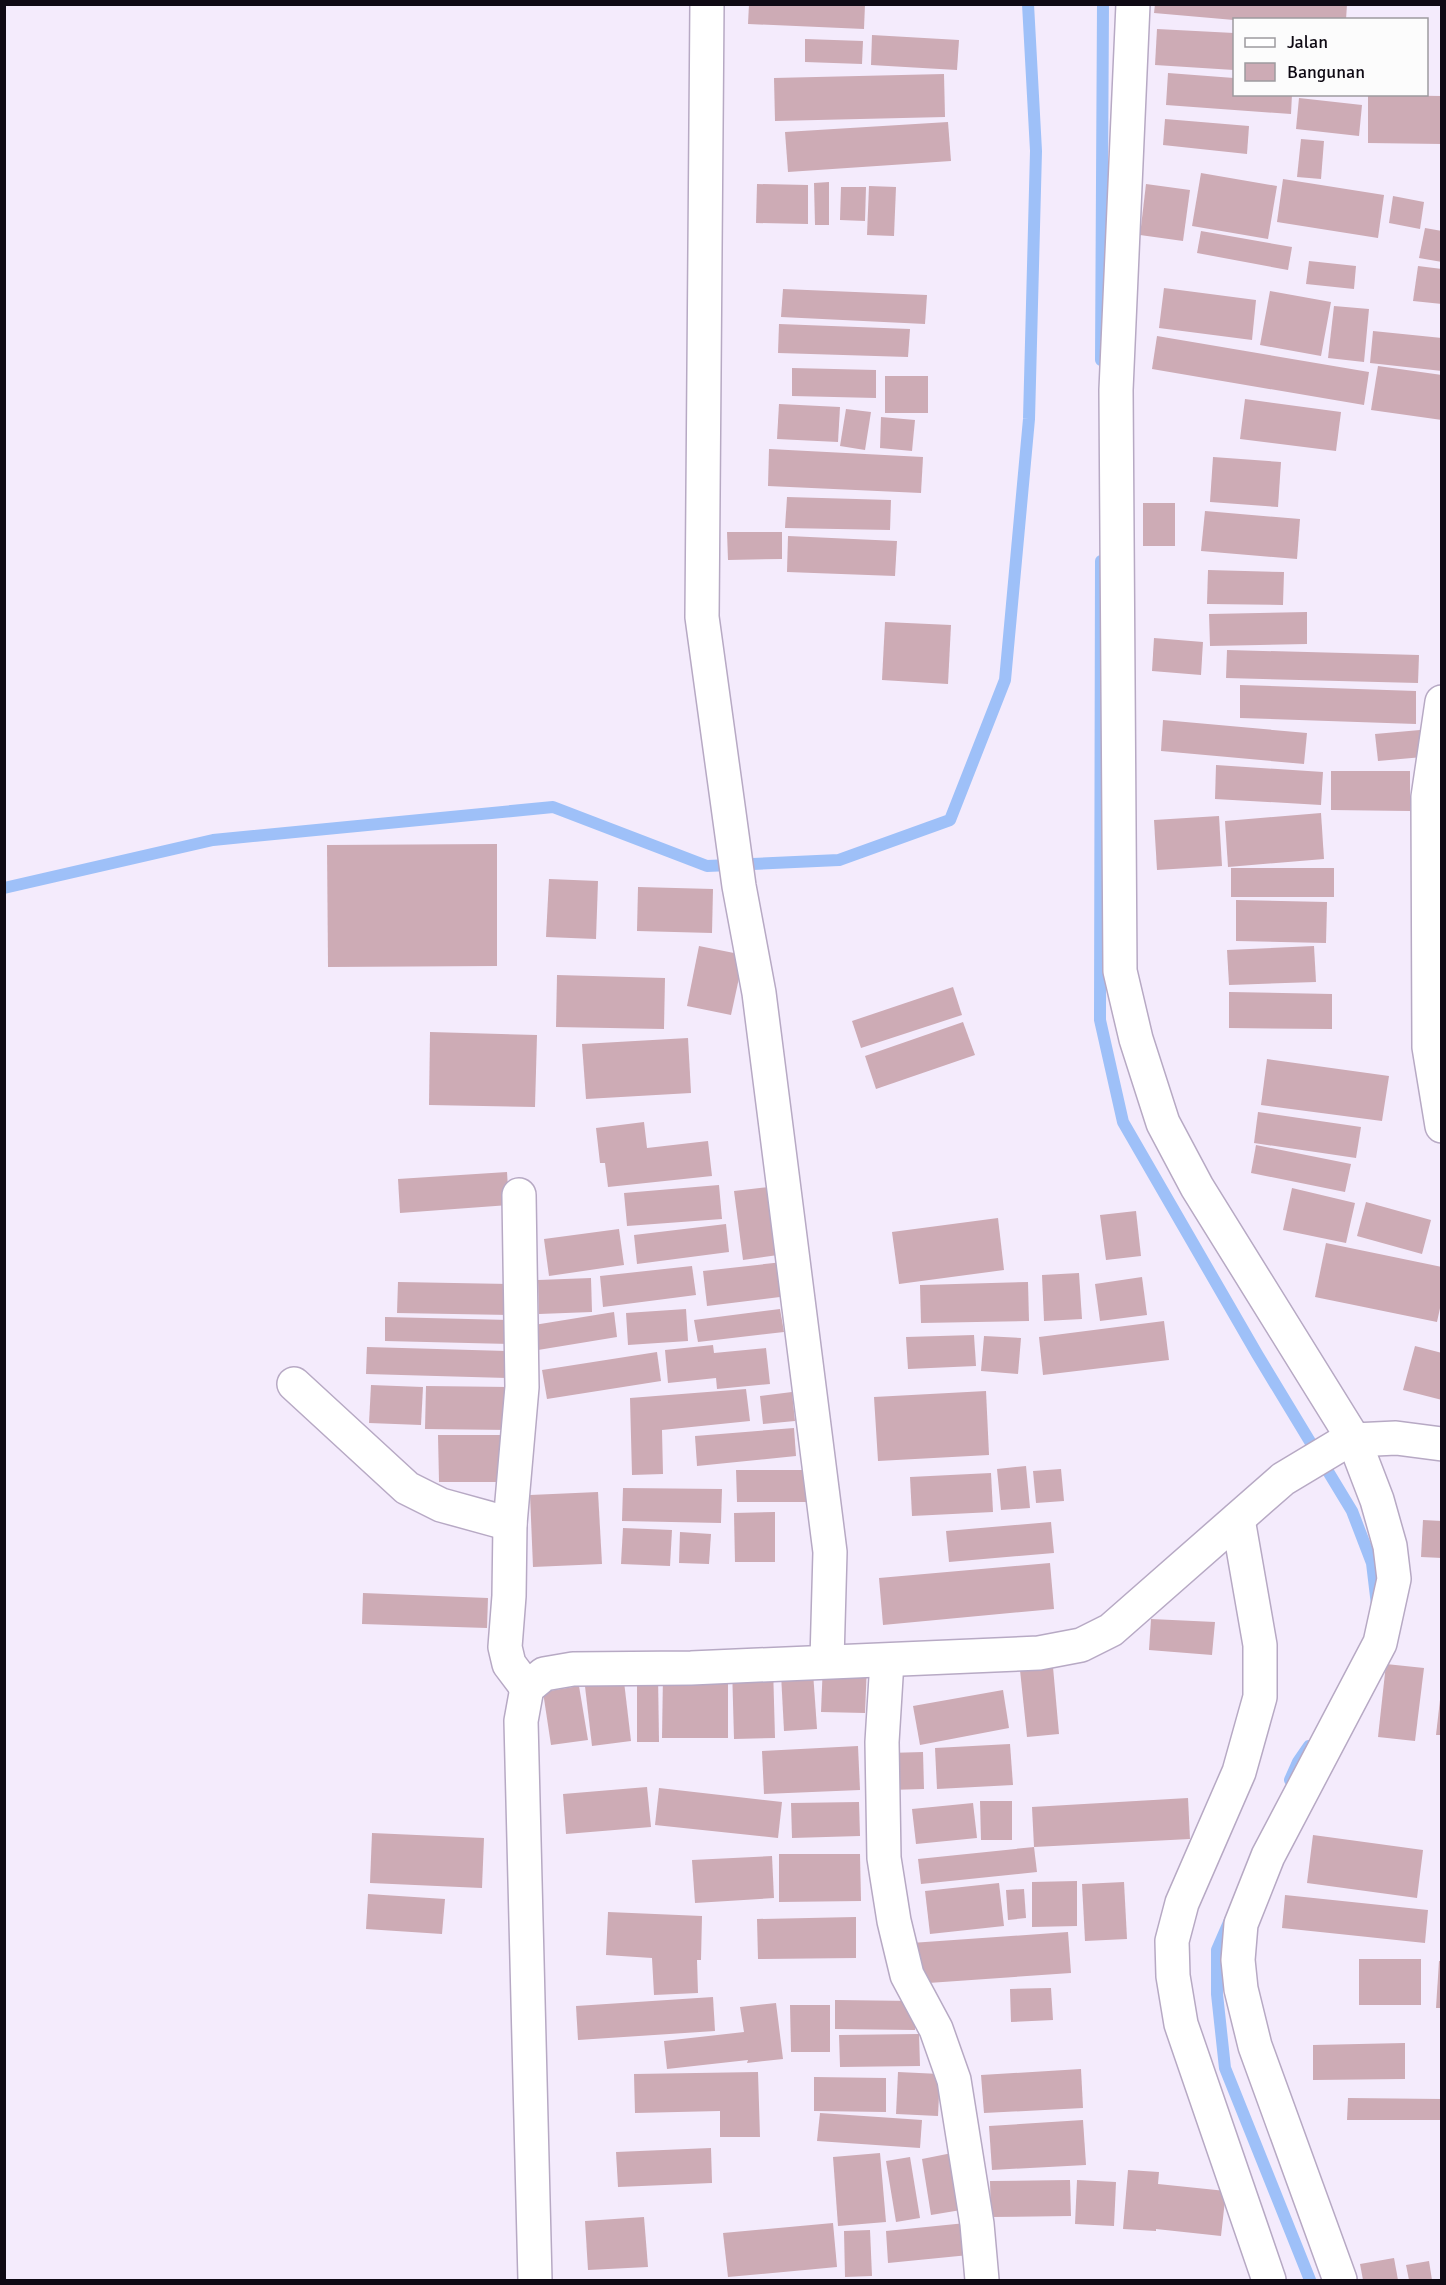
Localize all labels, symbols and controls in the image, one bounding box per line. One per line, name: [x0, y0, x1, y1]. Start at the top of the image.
legend: [1233, 18, 1428, 96]
text: Jalan: [1287, 31, 1328, 53]
text: Bangunan: [1287, 61, 1365, 83]

